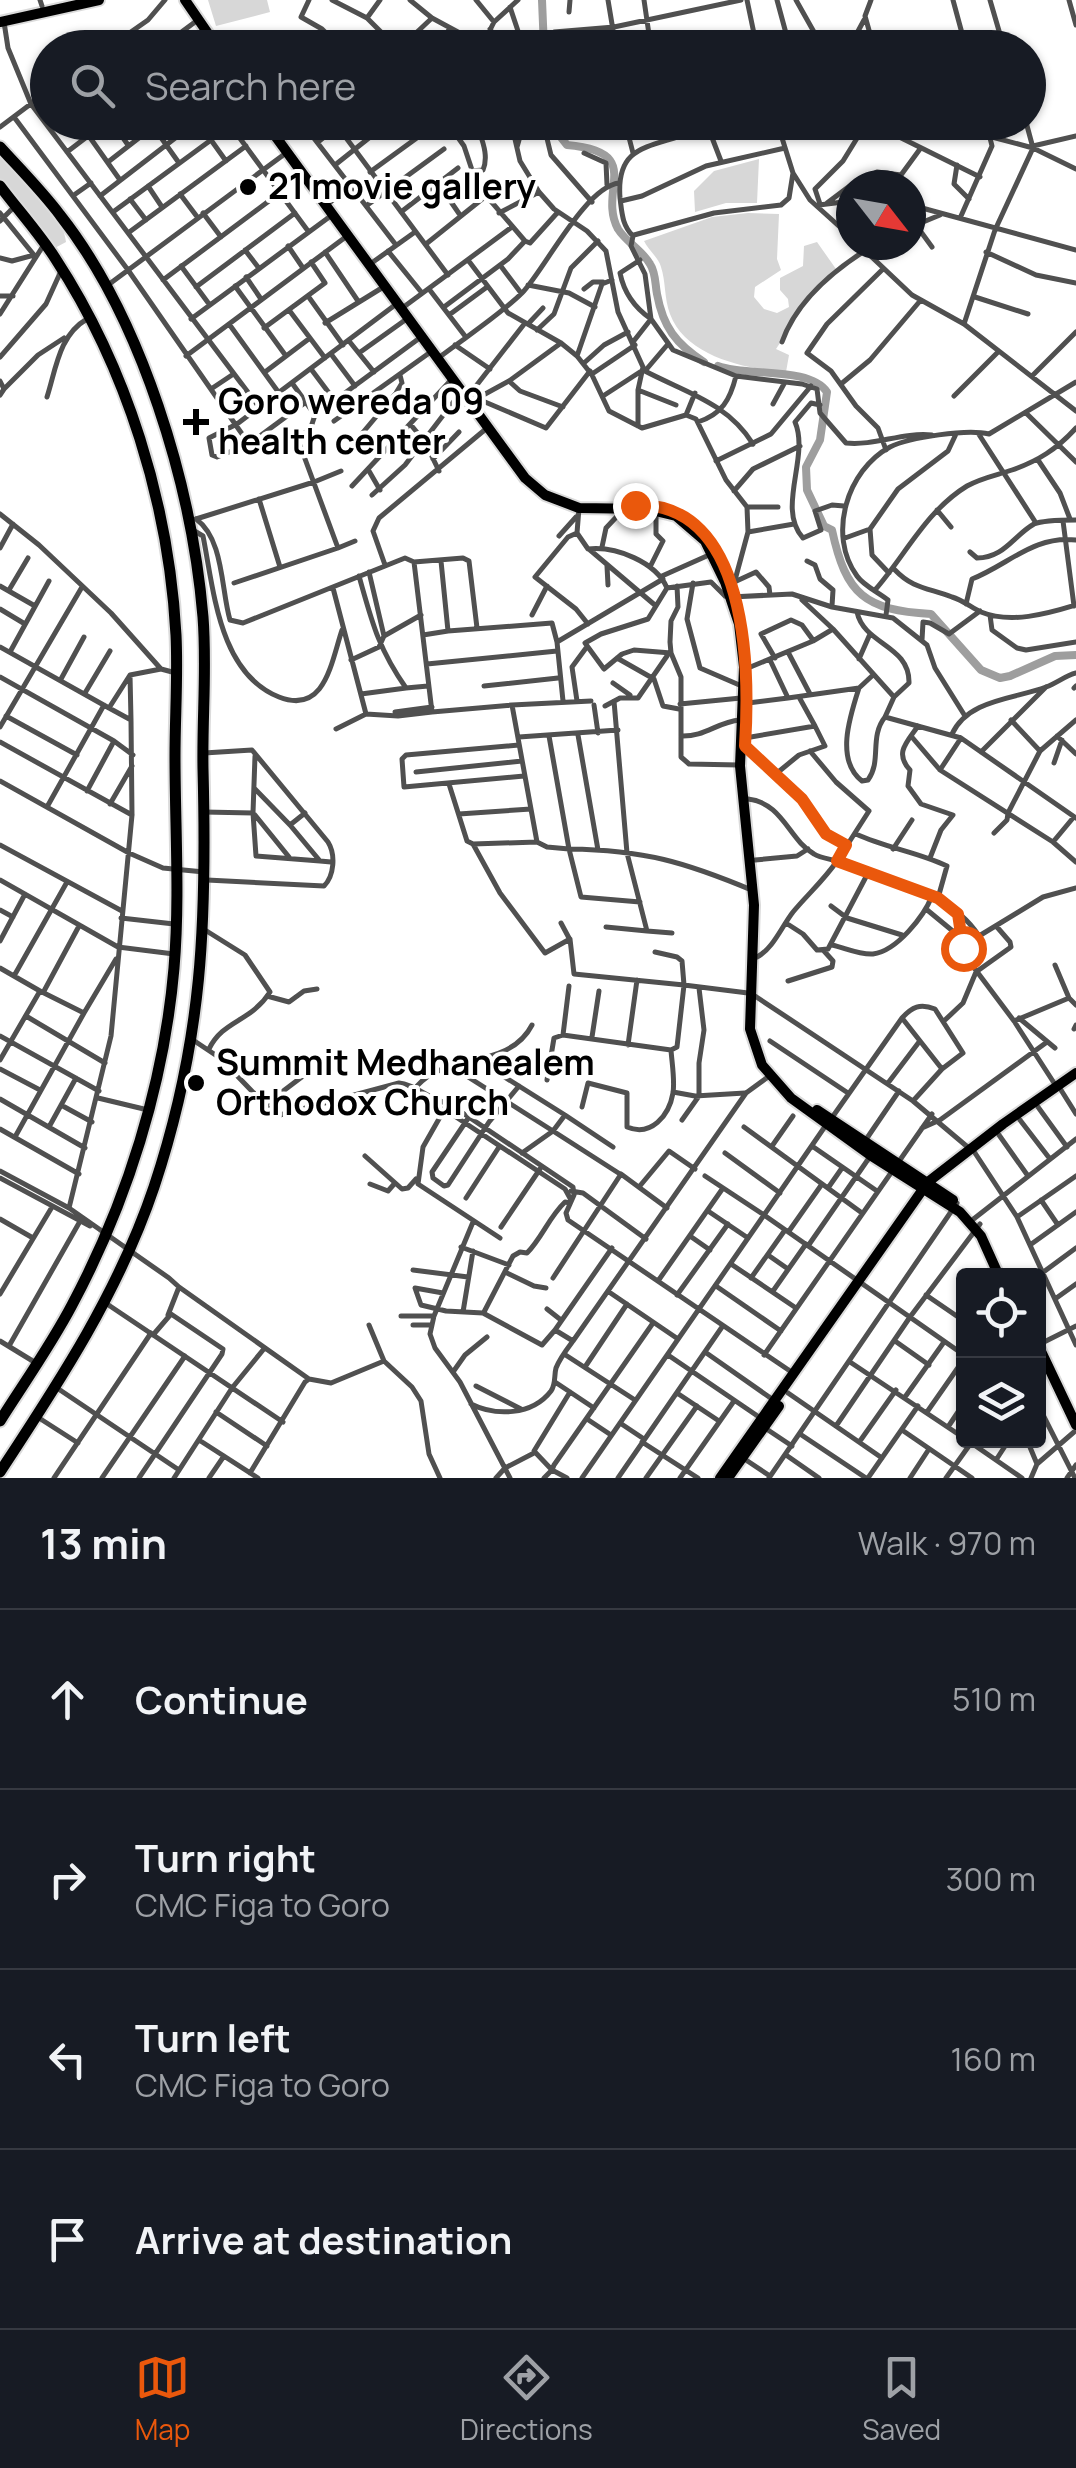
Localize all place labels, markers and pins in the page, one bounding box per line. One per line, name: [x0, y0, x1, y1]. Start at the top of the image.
place label: 21 movie gallery: [268, 162, 536, 210]
marker: 21 movie gallery: [237, 176, 259, 198]
place label: Goro wereda 09 health center: [218, 377, 484, 465]
marker: Goro wereda 09 health center: [183, 409, 209, 435]
place label: Summit Medhanealem Orthodox Church: [216, 1038, 595, 1126]
marker: Summit Medhanealem Orthodox Church: [185, 1072, 207, 1094]

